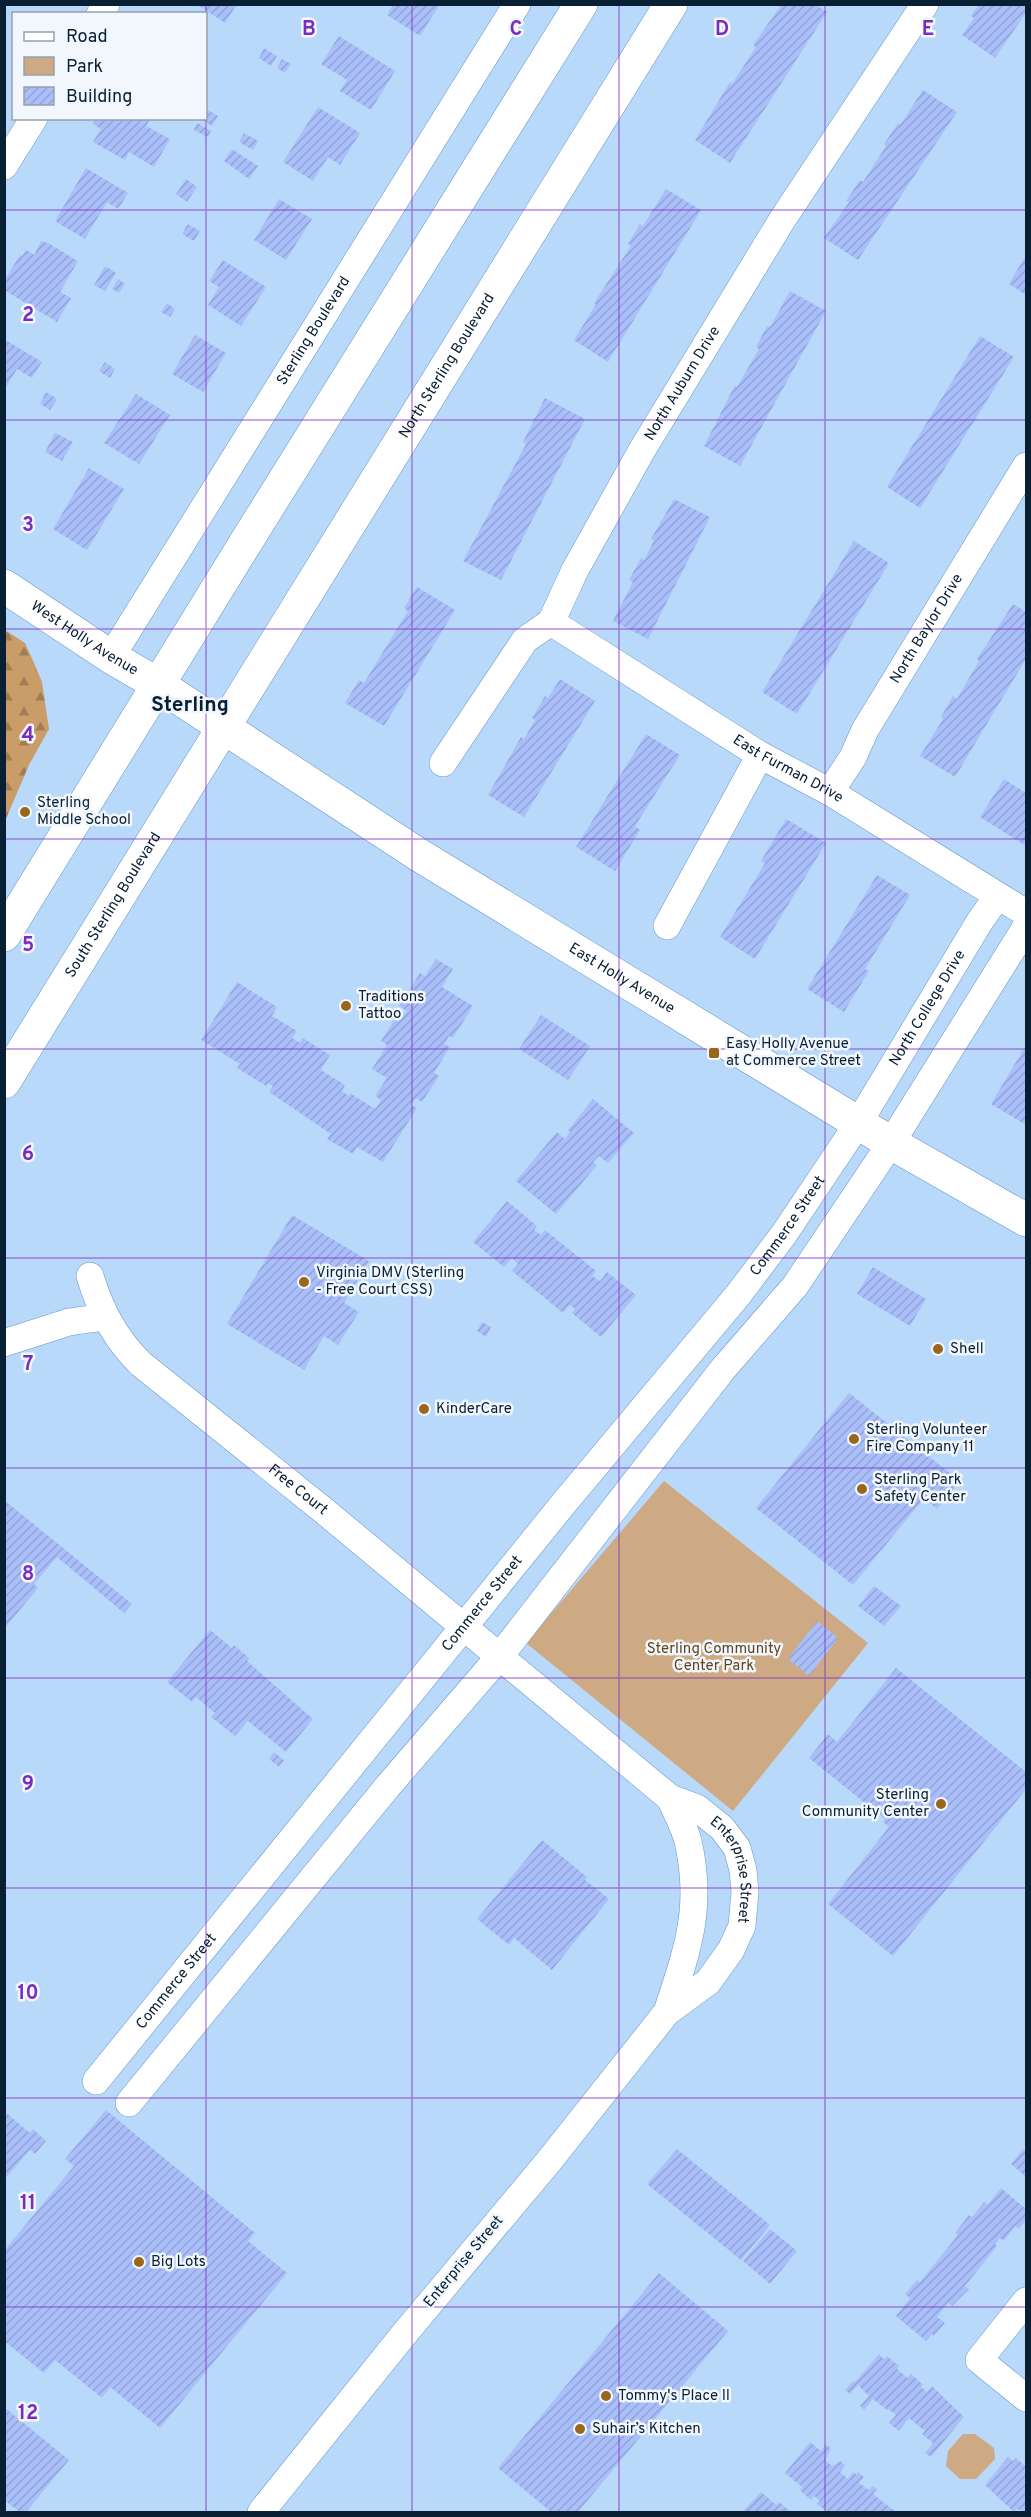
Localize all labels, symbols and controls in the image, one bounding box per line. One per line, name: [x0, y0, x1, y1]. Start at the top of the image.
legend: [12, 12, 207, 120]
text: B: [302, 17, 316, 43]
text: C: [510, 17, 522, 43]
text: D: [715, 17, 729, 43]
text: E: [922, 17, 934, 43]
text: Road: [66, 26, 108, 49]
text: Park: [66, 56, 103, 79]
text: Building: [66, 86, 132, 109]
street label: Sterling Boulevard: [273, 273, 355, 389]
street label: North Sterling Boulevard: [395, 290, 499, 442]
text: 2: [22, 303, 34, 329]
street label: North Auburn Drive: [640, 323, 725, 444]
text: 3: [22, 513, 34, 539]
street label: North Baylor Drive: [886, 570, 967, 687]
street label: West Holly Avenue: [27, 597, 141, 680]
district label: Sterling: [151, 692, 229, 719]
text: 4: [22, 723, 34, 749]
street label: East Furman Drive: [729, 731, 847, 807]
place label: Sterling Middle School: [37, 794, 131, 830]
marker: Sterling Middle School: [18, 805, 32, 819]
street label: South Sterling Boulevard: [61, 829, 166, 981]
text: 5: [22, 933, 34, 959]
street label: East Holly Avenue: [565, 939, 678, 1018]
street label: North College Drive: [885, 947, 970, 1070]
place label: Traditions Tattoo: [358, 988, 424, 1024]
marker: Traditions Tattoo: [339, 999, 353, 1013]
place label: Easy Holly Avenue at Commerce Street: [726, 1035, 861, 1071]
marker: Easy Holly Avenue at Commerce Street: [707, 1046, 721, 1060]
text: 6: [22, 1142, 34, 1168]
street label: Commerce Street: [746, 1172, 830, 1280]
place label: Virginia DMV (Sterling - Free Court CSS): [316, 1264, 464, 1300]
marker: Virginia DMV (Sterling - Free Court CSS): [297, 1275, 311, 1289]
place label: Shell: [950, 1340, 984, 1359]
marker: Shell: [931, 1342, 945, 1356]
text: 7: [23, 1352, 33, 1378]
place label: KinderCare: [436, 1400, 512, 1419]
marker: KinderCare: [417, 1402, 431, 1416]
place label: Sterling Volunteer Fire Company 11: [866, 1421, 988, 1457]
marker: Sterling Volunteer Fire Company 11: [847, 1432, 861, 1446]
street label: Free Court: [264, 1460, 332, 1519]
place label: Sterling Park Safety Center: [874, 1471, 966, 1507]
marker: Sterling Park Safety Center: [855, 1482, 869, 1496]
street label: Commerce Street: [438, 1552, 527, 1656]
text: 8: [22, 1562, 34, 1588]
park label: Sterling Community Center Park: [647, 1640, 781, 1676]
text: 9: [22, 1772, 34, 1798]
place label: Sterling Community Center: [802, 1786, 929, 1822]
marker: Sterling Community Center: [934, 1797, 948, 1811]
street label: Enterprise Street: [706, 1812, 755, 1924]
street label: Commerce Street: [132, 1930, 221, 2033]
text: 10: [17, 1981, 39, 2007]
text: 11: [20, 2191, 36, 2217]
street label: Enterprise Street: [420, 2212, 508, 2312]
place label: Big Lots: [151, 2253, 206, 2272]
marker: Big Lots: [132, 2255, 146, 2269]
place label: Tommy's Place II: [618, 2387, 730, 2406]
marker: Tommy's Place II: [599, 2389, 613, 2403]
text: 12: [18, 2401, 38, 2427]
place label: Suhair’s Kitchen: [592, 2420, 701, 2439]
marker: Suhair’s Kitchen: [573, 2422, 587, 2436]

